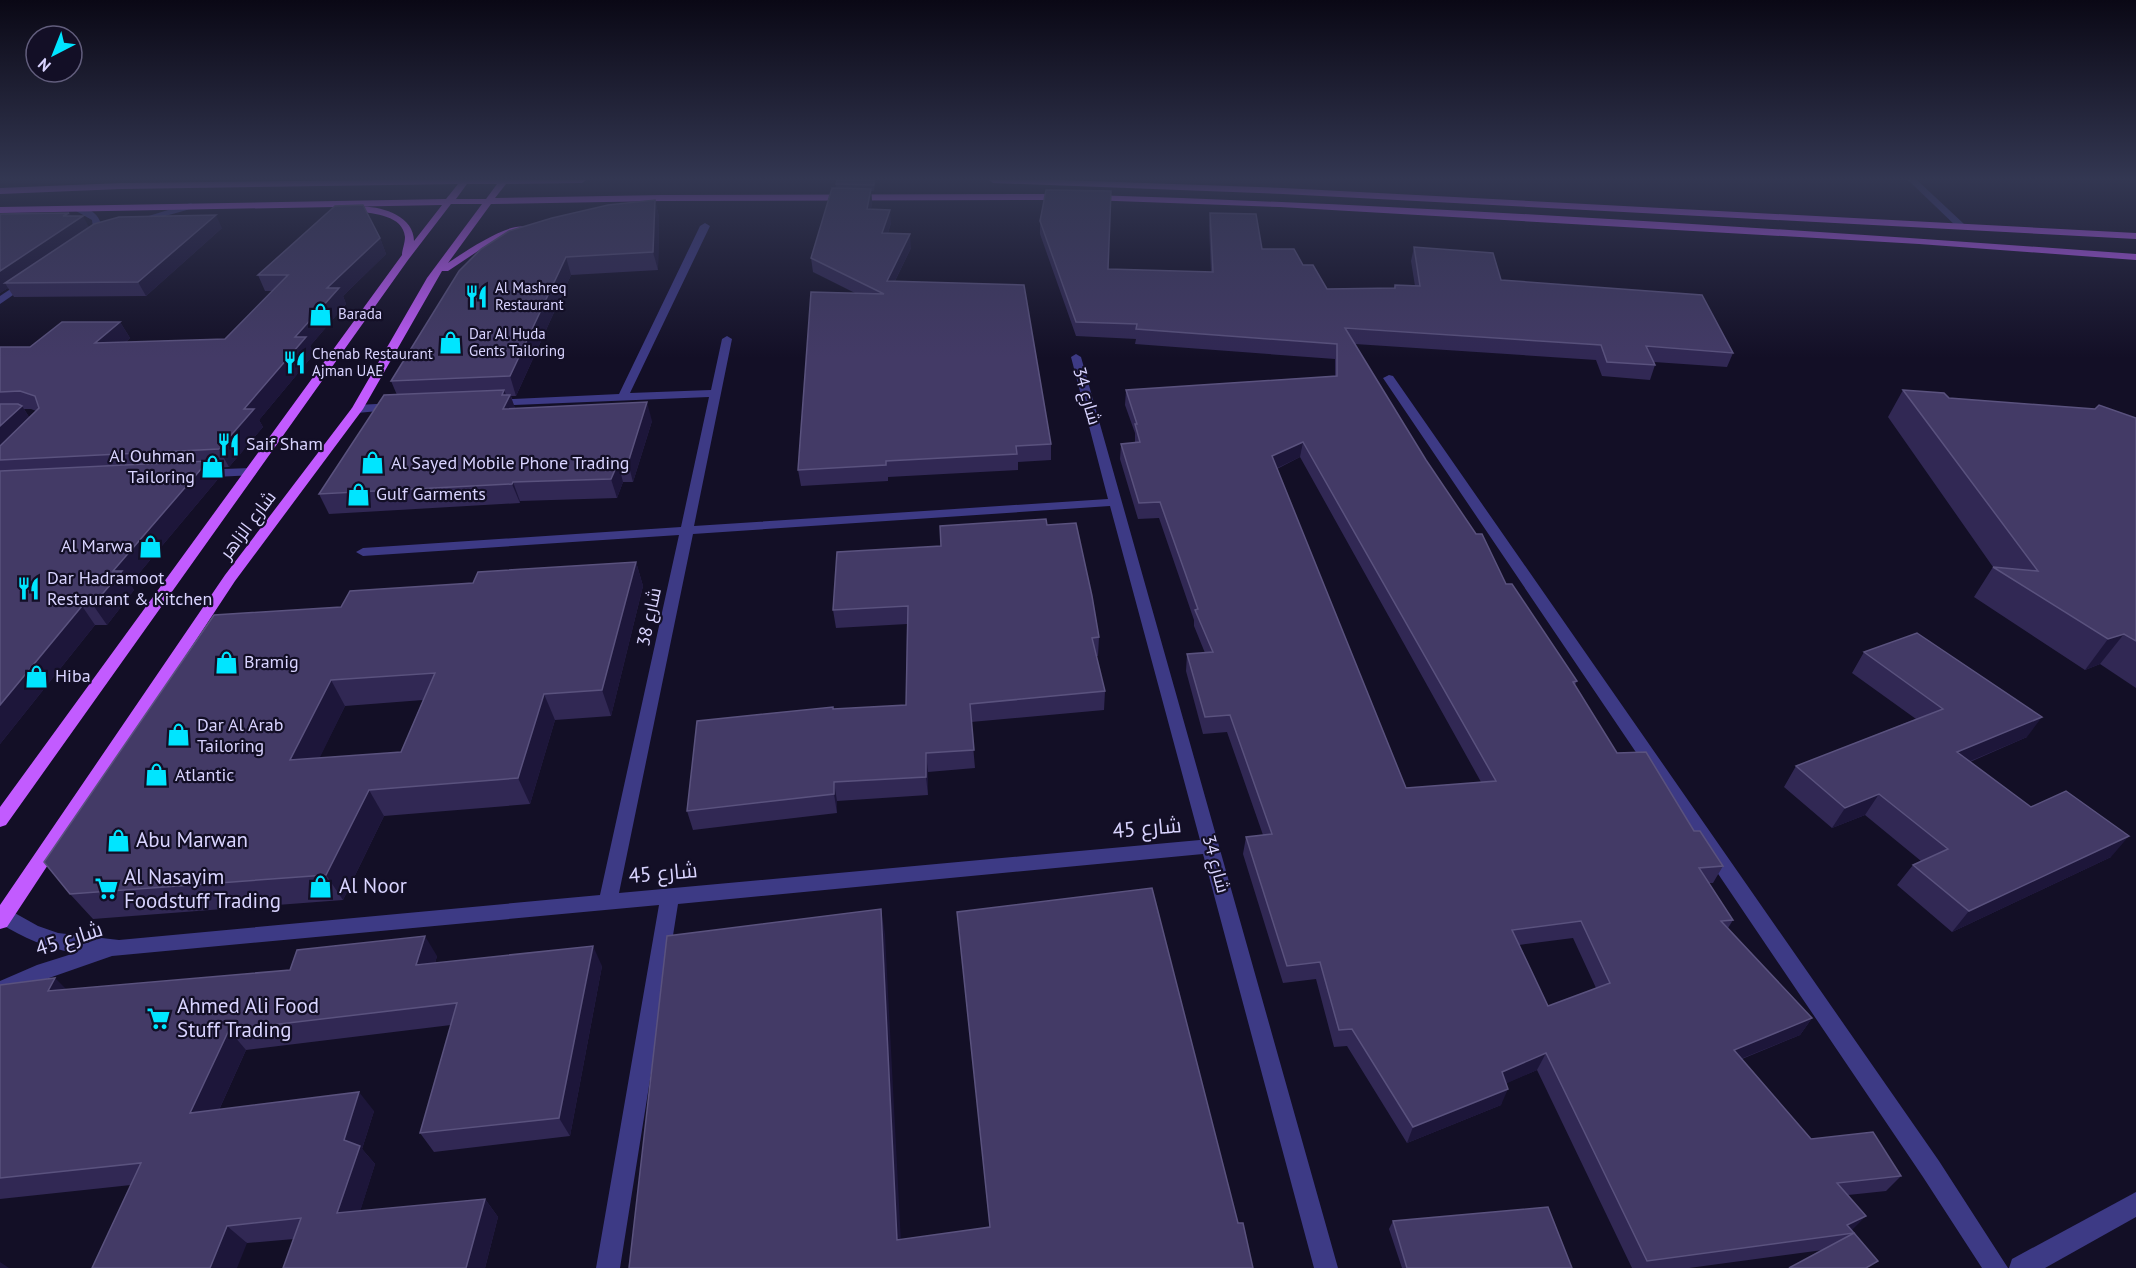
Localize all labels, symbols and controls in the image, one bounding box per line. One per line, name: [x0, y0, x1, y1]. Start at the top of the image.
north arrow: [24, 24, 84, 84]
text: N: [33, 54, 55, 76]
place label: Al Mashreq Restaurant: [495, 278, 567, 314]
restaurant icon: Al Mashreq Restaurant: [464, 284, 490, 310]
shop icon: Barada: [307, 301, 333, 327]
place label: Barada: [338, 304, 382, 323]
place label: Dar Al Huda Gents Tailoring: [469, 324, 565, 360]
shop icon: Dar Al Huda Gents Tailoring: [438, 330, 464, 356]
place label: Chenab Restaurant Ajman UAE: [312, 344, 433, 380]
restaurant icon: Chenab Restaurant Ajman UAE: [281, 350, 307, 376]
street label: شارع 34: [1067, 364, 1107, 428]
restaurant icon: Saif Sham: [215, 431, 241, 457]
place label: Saif Sham: [246, 432, 323, 455]
place label: Al Ouhman Tailoring: [109, 444, 195, 488]
shop icon: Al Sayed Mobile Phone Trading: [360, 450, 386, 476]
place label: Al Sayed Mobile Phone Trading: [391, 451, 630, 474]
shop icon: Al Ouhman Tailoring: [200, 453, 226, 479]
shop icon: Gulf Garments: [345, 481, 371, 507]
place label: Gulf Garments: [376, 482, 486, 505]
street label: شارع الزاهر: [214, 486, 281, 565]
shop icon: Al Marwa: [138, 533, 164, 559]
place label: Al Marwa: [61, 534, 133, 557]
place label: Dar Hadramoot Restaurant & Kitchen: [47, 566, 212, 610]
restaurant icon: Dar Hadramoot Restaurant & Kitchen: [16, 575, 42, 601]
street label: شارع 38: [631, 586, 667, 648]
shop icon: Bramig: [213, 649, 239, 675]
place label: Bramig: [244, 650, 299, 673]
shop icon: Hiba: [24, 663, 50, 689]
place label: Hiba: [55, 664, 91, 687]
place label: Dar Al Arab Tailoring: [197, 713, 283, 757]
shop icon: Dar Al Arab Tailoring: [166, 722, 192, 748]
shop icon: Atlantic: [144, 762, 170, 788]
place label: Atlantic: [175, 763, 234, 786]
street label: شارع 45: [1111, 811, 1183, 845]
place label: Abu Marwan: [136, 826, 248, 853]
shop icon: Abu Marwan: [105, 827, 131, 853]
street label: شارع 34: [1197, 832, 1235, 896]
street label: شارع 45: [627, 856, 699, 890]
place label: Al Nasayim Foodstuff Trading: [124, 863, 281, 914]
place label: Al Noor: [339, 872, 407, 899]
shop icon: Al Noor: [308, 873, 334, 899]
supermarket icon: Al Nasayim Foodstuff Trading: [93, 876, 119, 902]
street label: شارع 45: [32, 915, 106, 963]
place label: Ahmed Ali Food Stuff Trading: [177, 992, 319, 1043]
supermarket icon: Ahmed Ali Food Stuff Trading: [146, 1005, 172, 1031]

